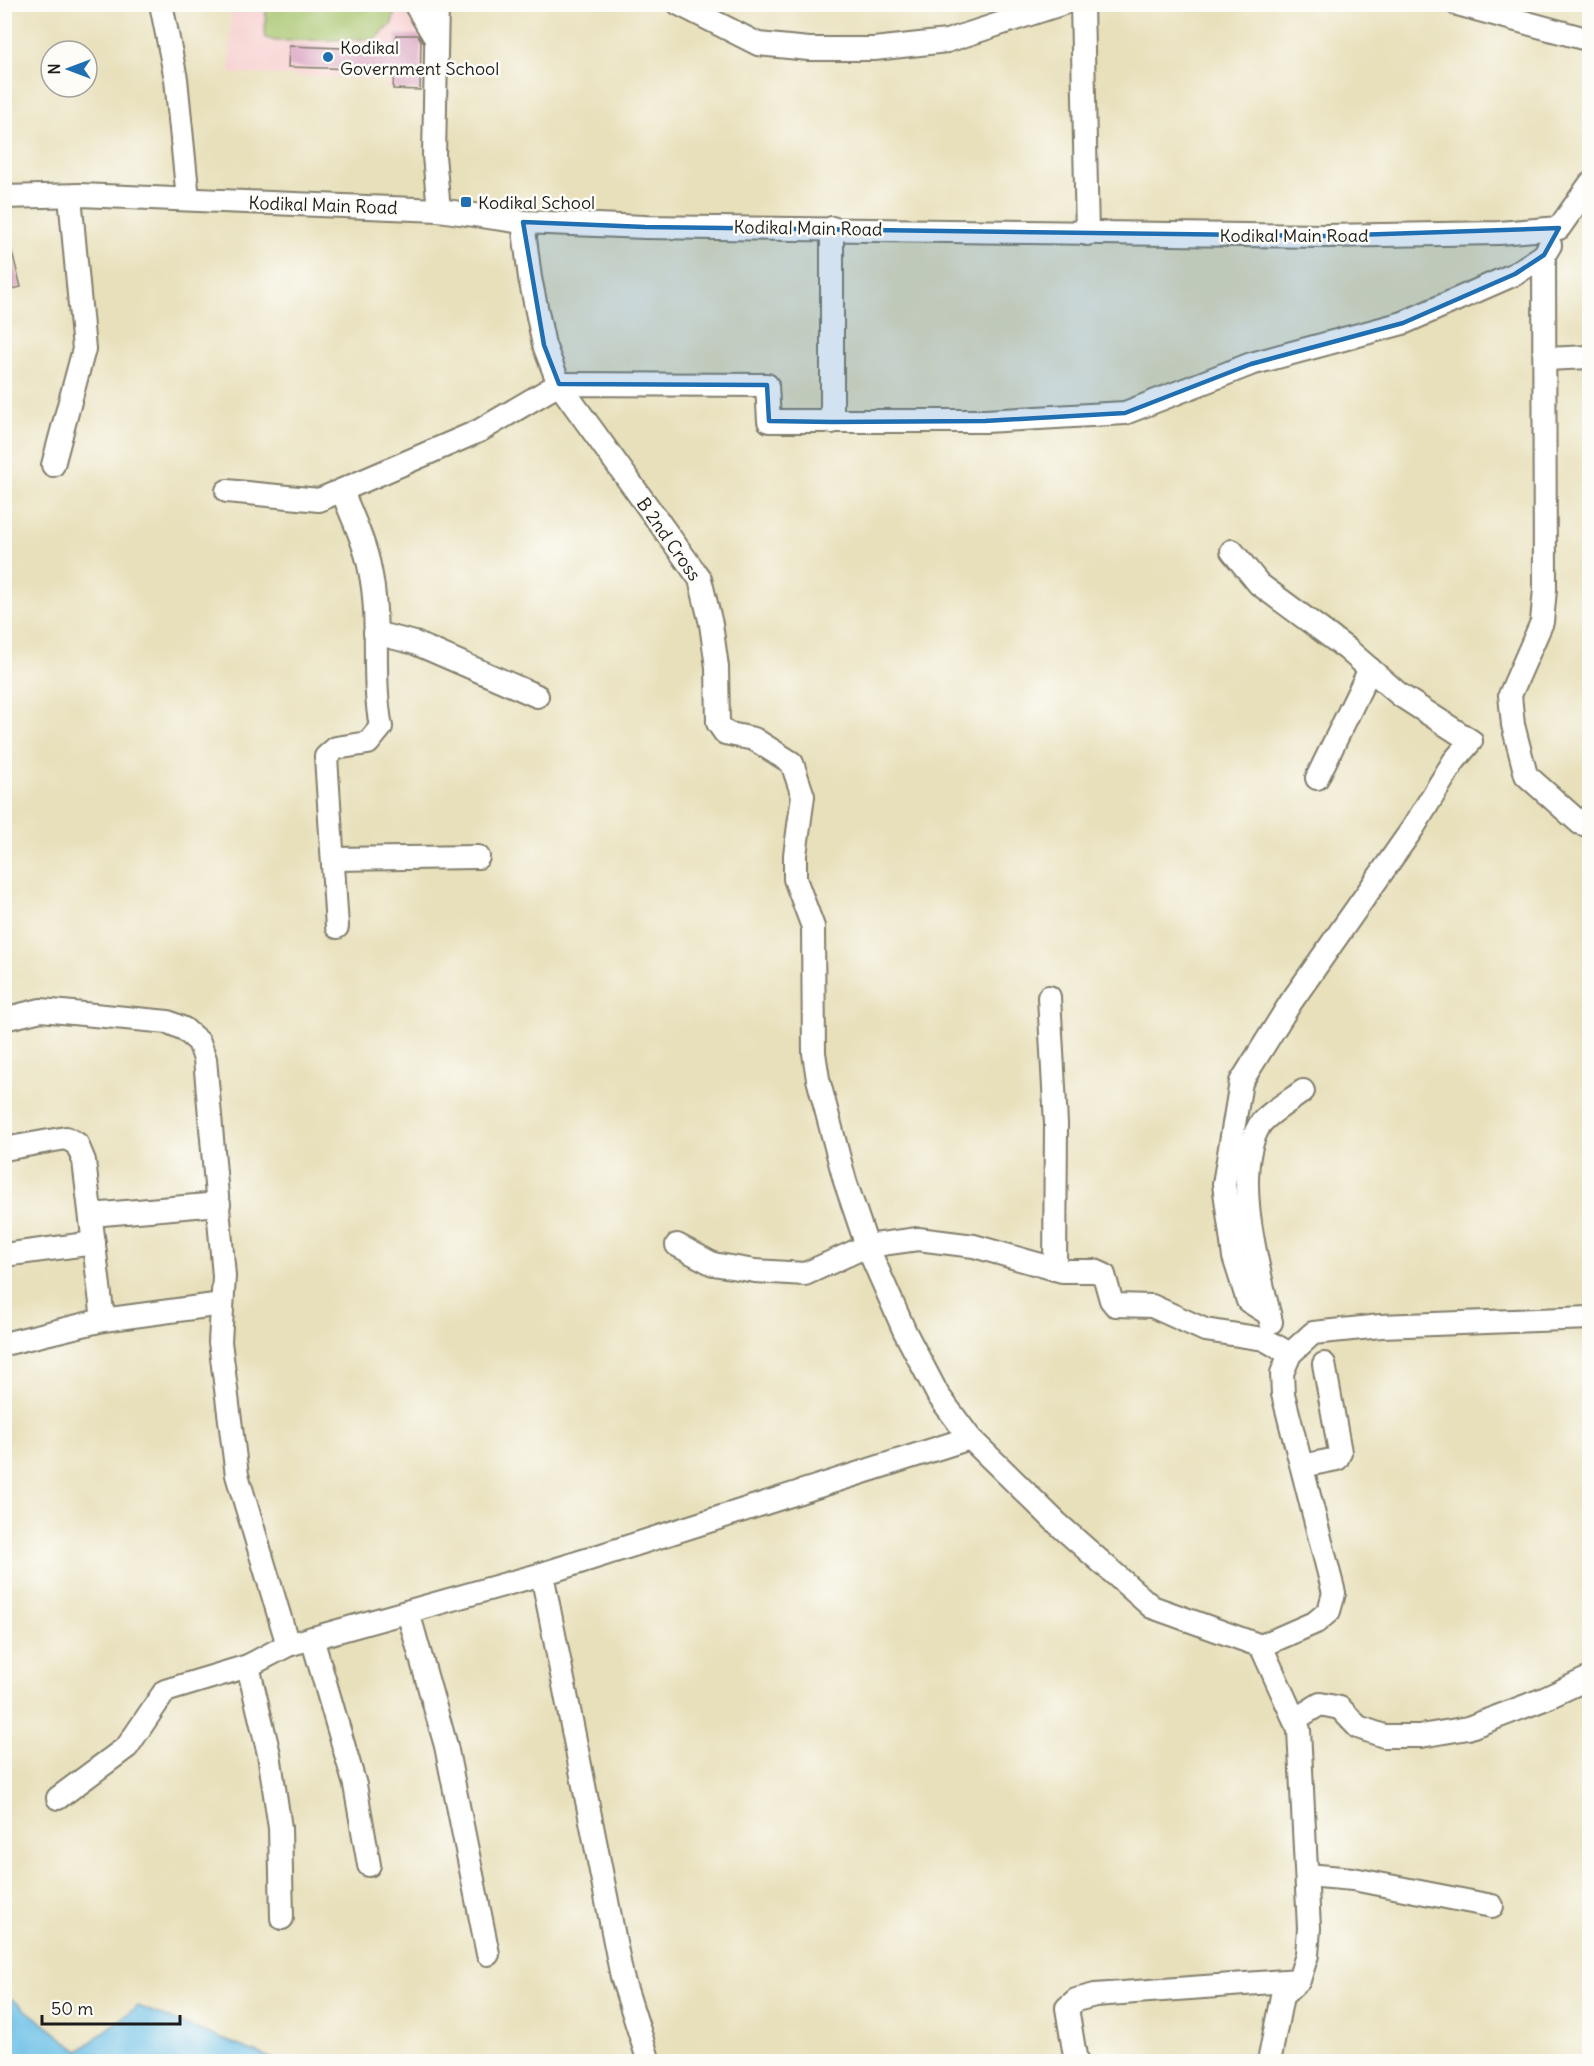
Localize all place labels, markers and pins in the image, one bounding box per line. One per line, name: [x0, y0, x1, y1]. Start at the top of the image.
place label: Kodikal Government School: [340, 36, 499, 80]
marker: Kodikal Government School: [321, 50, 335, 64]
place label: Kodikal School: [478, 191, 595, 214]
marker: Kodikal School: [459, 195, 473, 209]

